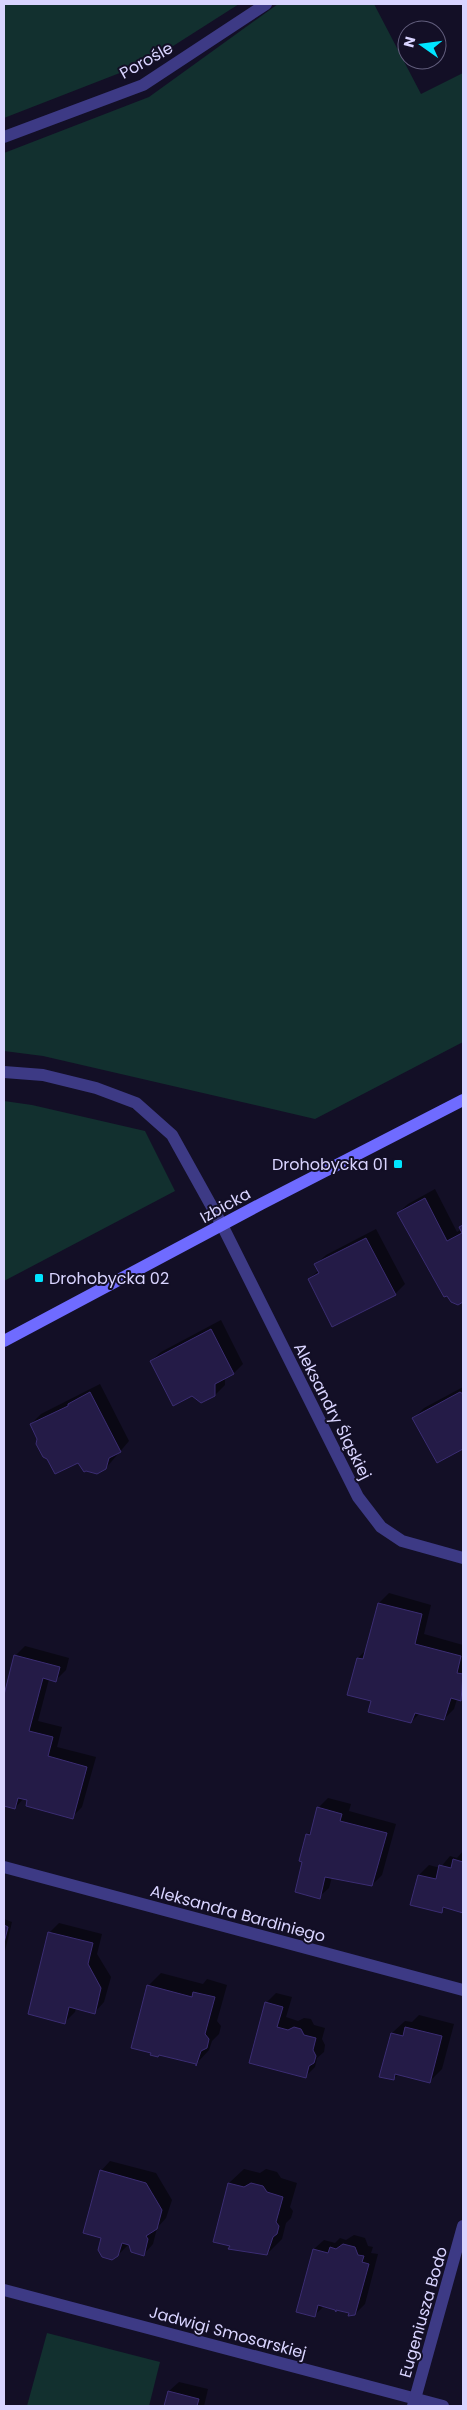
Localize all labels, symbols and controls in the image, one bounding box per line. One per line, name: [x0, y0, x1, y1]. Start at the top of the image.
north arrow: [397, 20, 447, 70]
text: N: [398, 34, 420, 49]
street label: Porośle: [115, 36, 177, 85]
place label: Drohobycka 01: [272, 1153, 388, 1176]
marker: Drohobycka 01: [392, 1158, 404, 1170]
street label: Izbicka: [196, 1182, 255, 1229]
place label: Drohobycka 02: [49, 1267, 169, 1290]
marker: Drohobycka 02: [33, 1272, 45, 1284]
street label: Aleksandry Śląskiej: [288, 1339, 377, 1484]
street label: Aleksandra Bardiniego: [148, 1879, 328, 1948]
street label: Eugeniusza Bodo: [394, 2244, 453, 2380]
street label: Jadwigi Smosarskiej: [147, 2300, 309, 2365]

